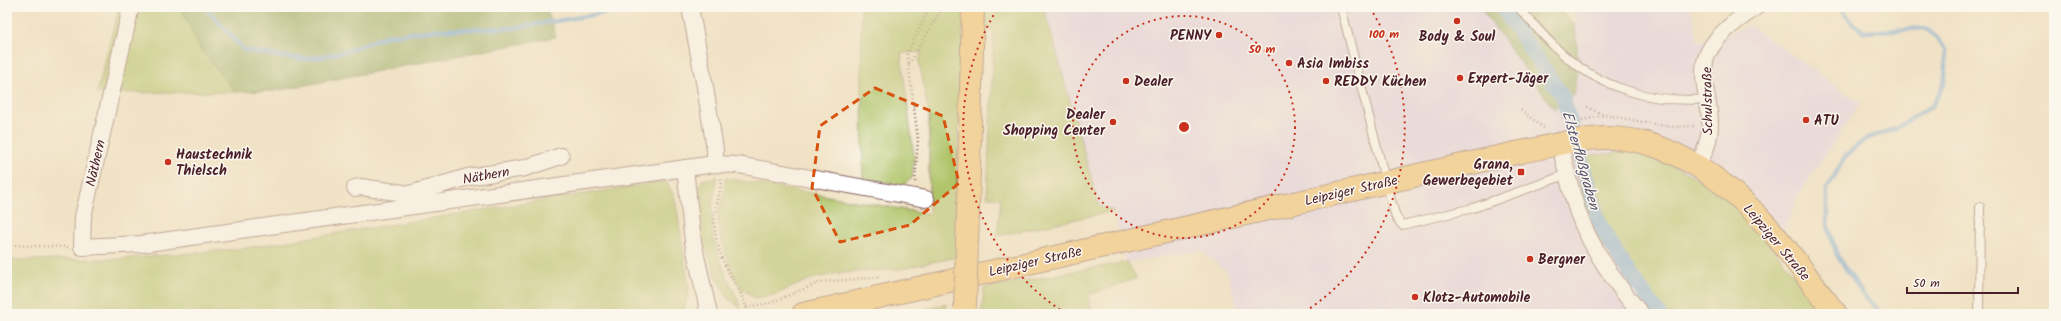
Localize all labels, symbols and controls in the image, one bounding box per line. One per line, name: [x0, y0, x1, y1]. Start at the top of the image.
marker: Body & Soul: [1452, 16, 1462, 26]
place label: PENNY: [1170, 25, 1212, 47]
text: 100 m: [1369, 25, 1399, 44]
place label: Body & Soul: [1419, 26, 1495, 48]
marker: PENNY: [1214, 30, 1224, 40]
text: 50 m: [1248, 40, 1276, 59]
place label: Asia Imbiss: [1297, 53, 1369, 75]
marker: Asia Imbiss: [1284, 58, 1294, 68]
street label: Schulstraße: [1696, 66, 1720, 135]
place label: Expert-Jäger: [1468, 68, 1549, 90]
place label: Dealer: [1134, 71, 1174, 93]
place label: REDDY Küchen: [1334, 71, 1427, 93]
marker: Expert-Jäger: [1455, 73, 1465, 83]
marker: Dealer: [1121, 76, 1131, 86]
marker: REDDY Küchen: [1321, 76, 1331, 86]
place label: Dealer Shopping Center: [1003, 104, 1106, 142]
water label: Elsterfloßgraben: [1554, 108, 1606, 213]
place label: ATU: [1814, 110, 1839, 132]
marker: ATU: [1801, 115, 1811, 125]
marker: Dealer Shopping Center: [1108, 117, 1118, 127]
centre of rings: [1177, 120, 1191, 134]
street label: Näthern: [80, 138, 112, 189]
place label: Haustechnik Thielsch: [176, 144, 253, 182]
place label: Grana, Gewerbegebiet: [1423, 154, 1514, 192]
marker: Haustechnik Thielsch: [163, 157, 173, 167]
street label: Näthern: [461, 161, 511, 191]
marker: Grana, Gewerbegebiet: [1516, 167, 1526, 177]
street label: Leipziger Straße: [1302, 169, 1401, 212]
street label: Leipziger Straße: [1737, 199, 1816, 287]
street label: Leipziger Straße: [986, 240, 1085, 283]
place label: Bergner: [1538, 249, 1586, 271]
marker: Bergner: [1525, 254, 1535, 264]
scale bar: [1907, 269, 2018, 295]
text: 50 m: [1913, 274, 1940, 293]
place label: Klotz-Automobile: [1423, 287, 1530, 309]
marker: Klotz-Automobile: [1410, 292, 1420, 302]

